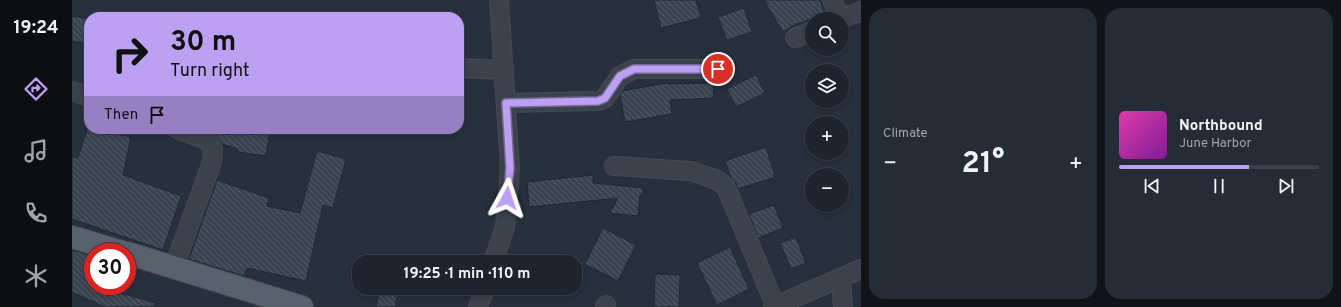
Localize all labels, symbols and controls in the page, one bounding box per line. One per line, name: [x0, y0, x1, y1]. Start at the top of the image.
map controls: [805, 12, 849, 212]
button: search: [805, 12, 849, 56]
text: 19:24: [13, 17, 59, 40]
text: 30 m: [170, 25, 236, 61]
icon: right: [104, 28, 156, 80]
pin: [701, 52, 735, 86]
icon: arrive: [707, 58, 729, 80]
text: Turn right: [170, 60, 250, 83]
button: layers: [805, 64, 849, 108]
icon: directions: [22, 75, 50, 103]
icon: arrive: [146, 104, 168, 126]
text: Then: [104, 106, 138, 125]
button: +: [805, 116, 849, 160]
text: Northbound: [1179, 117, 1263, 136]
text: Climate: [883, 126, 928, 142]
text: June Harbor: [1179, 136, 1252, 152]
icon: music: [22, 137, 50, 165]
text: 21°: [962, 146, 1004, 183]
text: −: [883, 151, 897, 178]
text: +: [1069, 151, 1083, 178]
button: −: [805, 168, 849, 212]
icon: previous: [1141, 175, 1163, 197]
icon: pause: [1208, 175, 1230, 197]
icon: next: [1275, 175, 1297, 197]
position arrow: [486, 177, 528, 219]
icon: phone: [22, 199, 50, 227]
speed limit sign: 30: [84, 243, 136, 295]
icon: climate: [22, 262, 50, 290]
text: 19:25 · 1 min · 110 m: [404, 265, 530, 284]

